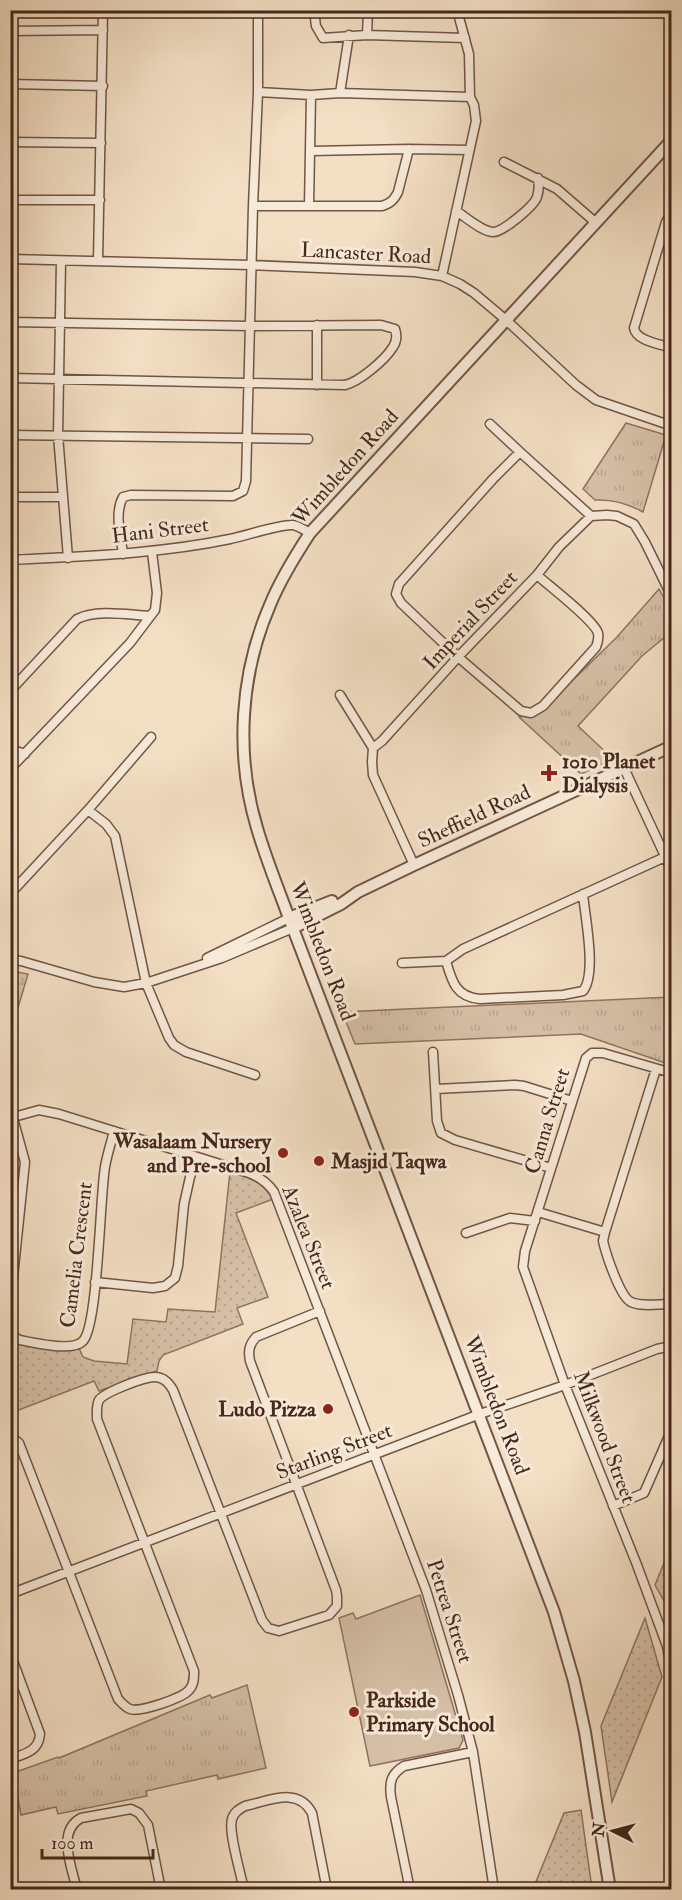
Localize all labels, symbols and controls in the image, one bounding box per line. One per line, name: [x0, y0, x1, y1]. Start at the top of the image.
street label: Lancaster Road: [300, 237, 433, 270]
street label: Wimbledon Road: [285, 403, 405, 532]
street label: Hani Street: [110, 511, 210, 550]
street label: Imperial Street: [417, 565, 524, 676]
place label: 1010 Planet Dialysis: [562, 748, 655, 799]
marker: 1010 Planet Dialysis: [540, 764, 558, 782]
street label: Sheffield Road: [414, 778, 535, 854]
street label: Wimbledon Road: [283, 877, 362, 1025]
street label: Canna Street: [519, 1065, 576, 1177]
place label: Wasalaam Nursery and Pre-school: [113, 1128, 272, 1179]
marker: Wasalaam Nursery and Pre-school: [276, 1146, 290, 1160]
place label: Masjid Taqwa: [330, 1148, 448, 1175]
marker: Masjid Taqwa: [312, 1154, 326, 1168]
street label: Camelia Crescent: [54, 1180, 99, 1329]
street label: Azalea Street: [275, 1180, 342, 1293]
street label: Wimbledon Road: [457, 1331, 536, 1479]
street label: Milkwood Street: [567, 1367, 642, 1507]
place label: Ludo Pizza: [218, 1396, 317, 1423]
marker: Ludo Pizza: [321, 1402, 335, 1416]
street label: Starling Street: [272, 1417, 396, 1486]
street label: Petrea Street: [420, 1556, 479, 1667]
place label: Parkside Primary School: [366, 1687, 495, 1738]
marker: Parkside Primary School: [347, 1705, 361, 1719]
north arrow: [583, 1801, 643, 1861]
text: N: [588, 1821, 610, 1839]
scale bar: [42, 1822, 153, 1860]
text: 100 m: [51, 1832, 94, 1855]

